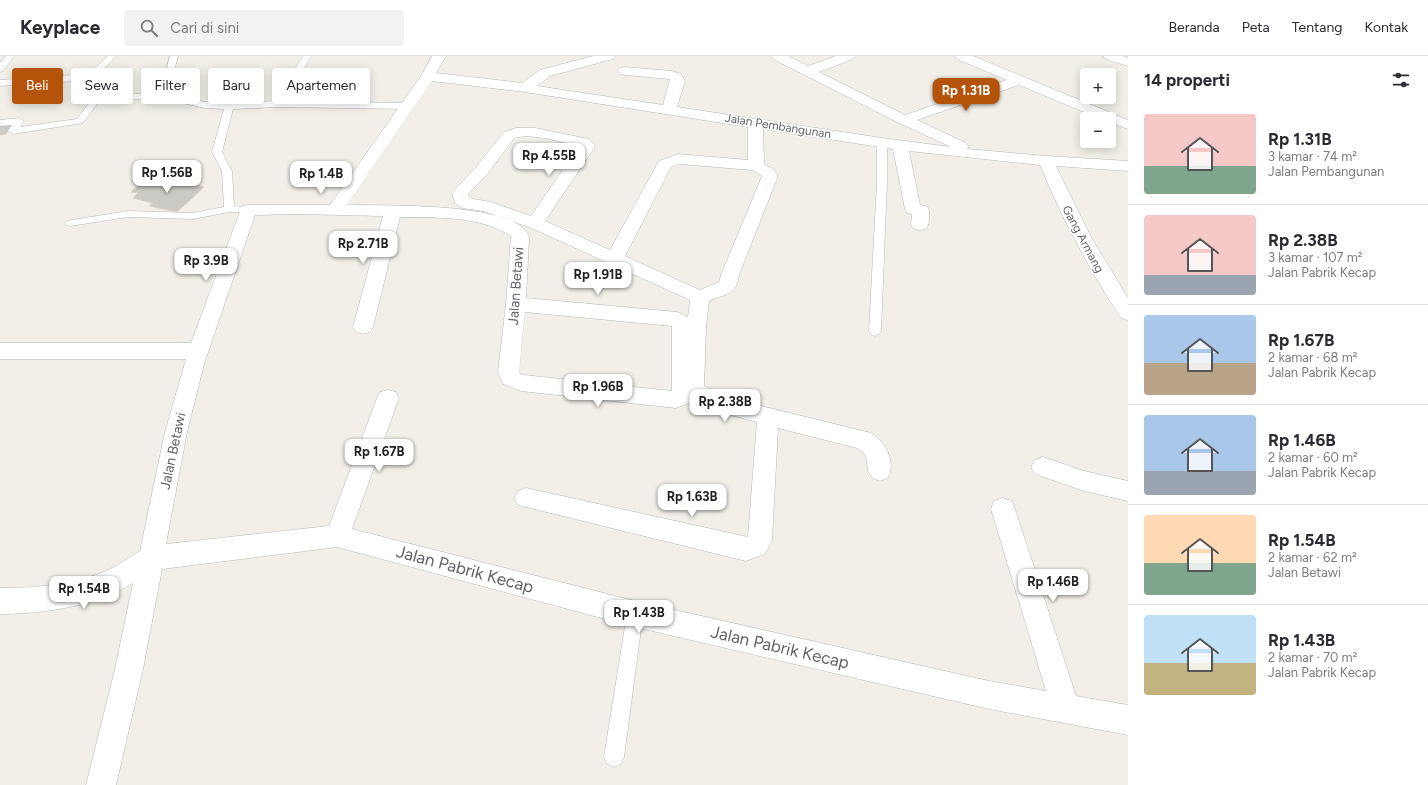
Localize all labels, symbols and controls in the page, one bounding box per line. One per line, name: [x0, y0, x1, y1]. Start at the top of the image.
search box: [124, 10, 404, 46]
text: Keyplace: [20, 16, 100, 39]
icon: search: [138, 17, 160, 39]
text: Cari di sini: [170, 19, 239, 37]
text: Beranda: [1168, 19, 1220, 36]
text: Peta: [1242, 19, 1270, 36]
text: Tentang: [1292, 19, 1342, 36]
text: Kontak: [1364, 19, 1408, 36]
chip: Beli: [12, 68, 63, 104]
chip: Sewa: [71, 68, 133, 104]
chip: Filter: [141, 68, 200, 104]
chip: Baru: [208, 68, 264, 104]
chip: Apartemen: [272, 68, 370, 104]
map controls: [1080, 68, 1116, 148]
button: +: [1080, 68, 1116, 104]
icon: filters: [1390, 69, 1412, 91]
text: 14 properti: [1144, 70, 1230, 90]
pin: Rp 1.31B: [925, 78, 1007, 112]
text: Rp 1.31B: [942, 83, 990, 98]
street label: Jalan Pembangunan: [724, 111, 832, 141]
button: −: [1080, 112, 1116, 148]
text: Rp 1.31B: [1268, 129, 1332, 149]
icon: home: [1176, 130, 1224, 178]
pin: Rp 4.55B: [508, 143, 590, 177]
text: Rp 4.55B: [522, 148, 576, 163]
text: 3 kamar · 74 m²: [1268, 149, 1357, 164]
pin: Rp 1.56B: [126, 160, 208, 194]
pin: Rp 1.4B: [284, 161, 358, 195]
text: Jalan Pembangunan: [1268, 164, 1384, 179]
text: Rp 1.56B: [141, 165, 193, 180]
text: Rp 1.4B: [299, 166, 343, 181]
street label: Gang Armang: [1059, 203, 1107, 275]
text: Rp 2.38B: [1268, 230, 1338, 250]
pin: Rp 2.71B: [322, 231, 404, 265]
icon: home: [1176, 231, 1224, 279]
text: Rp 2.71B: [338, 236, 388, 251]
street label: Jalan Betawi: [505, 246, 527, 326]
pin: Rp 3.9B: [169, 248, 243, 282]
text: 3 kamar · 107 m²: [1268, 250, 1363, 265]
text: Rp 3.9B: [183, 253, 229, 268]
pin: Rp 1.91B: [557, 262, 639, 296]
text: Jalan Pabrik Kecap: [1268, 265, 1376, 280]
text: Rp 1.91B: [574, 267, 622, 282]
text: Rp 1.67B: [1268, 330, 1334, 350]
icon: home: [1176, 331, 1224, 379]
text: 2 kamar · 68 m²: [1268, 350, 1357, 365]
text: Jalan Pabrik Kecap: [1268, 365, 1376, 380]
pin: Rp 1.96B: [557, 374, 639, 408]
text: Rp 1.96B: [572, 379, 624, 394]
pin: Rp 2.38B: [684, 389, 766, 423]
text: Rp 2.38B: [698, 394, 752, 409]
street label: Jalan Betawi: [157, 411, 189, 491]
text: Rp 1.46B: [1268, 430, 1336, 450]
icon: home: [1176, 431, 1224, 479]
pin: Rp 1.67B: [338, 439, 420, 473]
text: Rp 1.67B: [354, 444, 404, 459]
text: 2 kamar · 60 m²: [1268, 450, 1358, 465]
text: Jalan Pabrik Kecap: [1268, 465, 1376, 480]
pin: Rp 1.63B: [651, 484, 733, 518]
text: Rp 1.63B: [667, 489, 717, 504]
text: Rp 1.54B: [1268, 530, 1336, 550]
icon: home: [1176, 531, 1224, 579]
street label: Jalan Pabrik Kecap: [394, 541, 536, 597]
text: 2 kamar · 62 m²: [1268, 550, 1357, 565]
text: Jalan Betawi: [1268, 565, 1341, 580]
pin: Rp 1.46B: [1012, 569, 1094, 603]
text: Rp 1.46B: [1027, 574, 1079, 589]
pin: Rp 1.54B: [43, 576, 125, 610]
text: Rp 1.54B: [58, 581, 110, 596]
pin: Rp 1.43B: [598, 600, 680, 634]
text: Rp 1.43B: [613, 605, 665, 620]
street label: Jalan Pabrik Kecap: [709, 621, 851, 673]
text: Rp 1.43B: [1268, 630, 1335, 650]
icon: home: [1176, 631, 1224, 679]
text: 2 kamar · 70 m²: [1268, 650, 1357, 665]
text: Jalan Pabrik Kecap: [1268, 665, 1376, 680]

